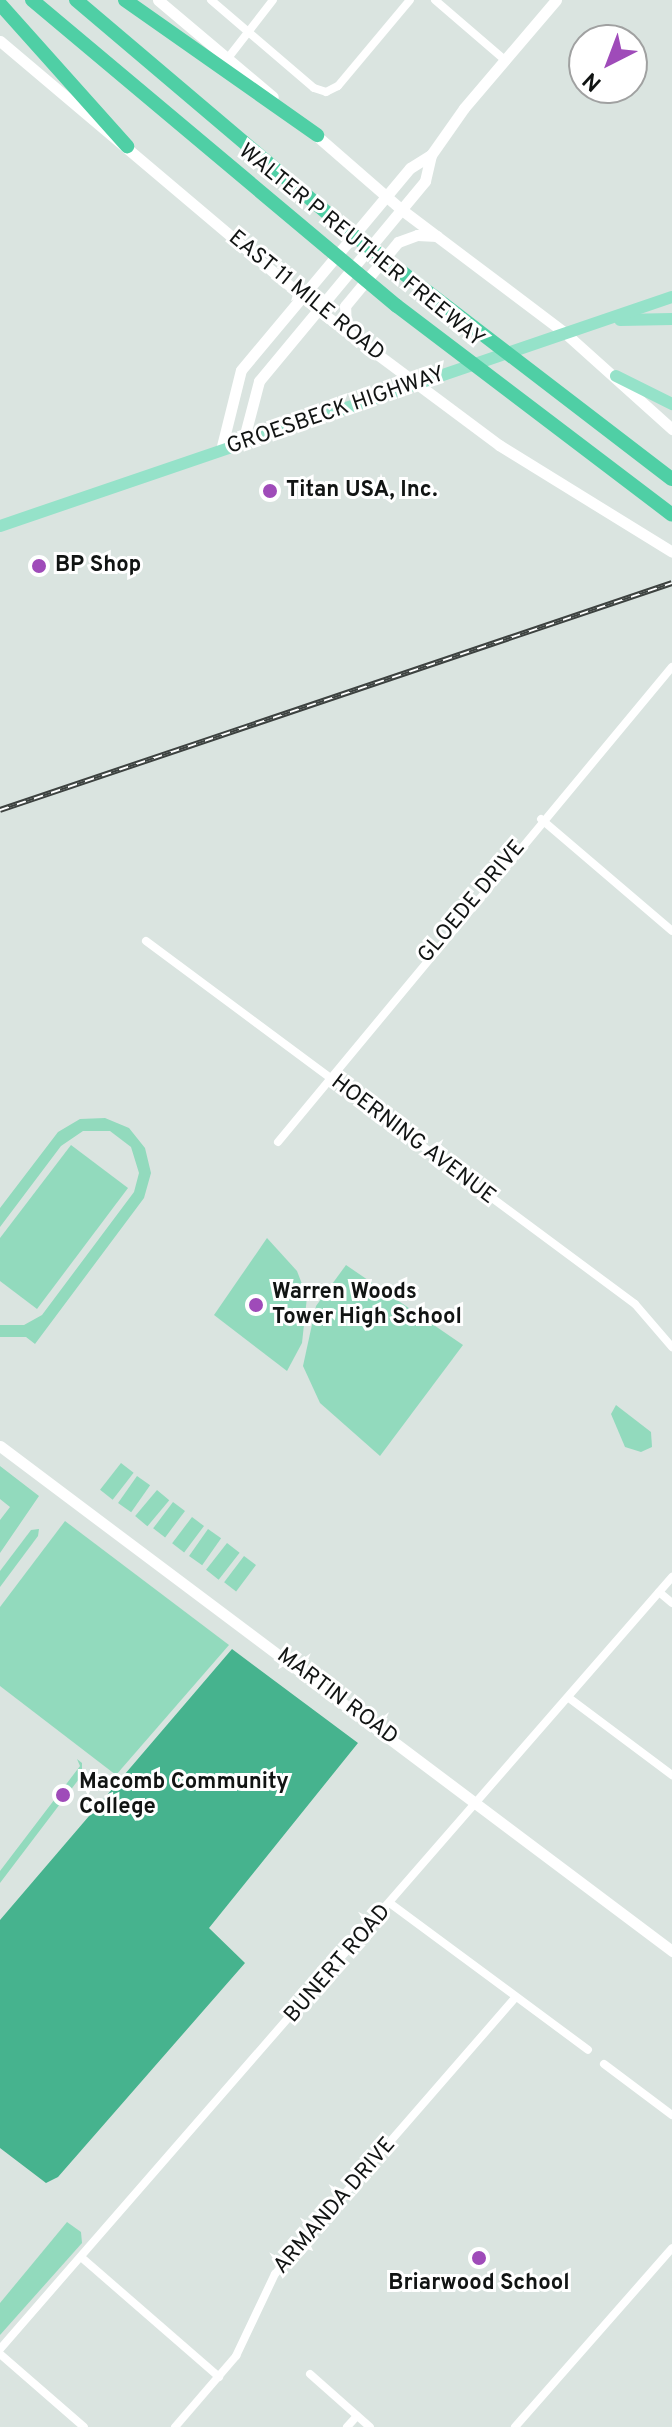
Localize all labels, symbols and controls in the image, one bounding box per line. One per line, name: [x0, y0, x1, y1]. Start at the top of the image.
north arrow: [568, 24, 648, 104]
text: N: [578, 65, 608, 96]
street label: WALTER P REUTHER FREEWAY: [233, 139, 489, 353]
street label: EAST 11 MILE ROAD: [222, 225, 390, 367]
street label: GROESBECK HIGHWAY: [224, 361, 448, 461]
place label: Titan USA, Inc.: [286, 478, 437, 504]
marker: Titan USA, Inc.: [261, 482, 279, 500]
place label: BP Shop: [55, 553, 141, 579]
marker: BP Shop: [30, 557, 48, 575]
street label: GLOEDE DRIVE: [413, 835, 531, 969]
street label: HOERNING AVENUE: [325, 1069, 501, 1211]
place label: Warren Woods Tower High School: [272, 1279, 462, 1330]
marker: Warren Woods Tower High School: [247, 1296, 265, 1314]
street label: MARTIN ROAD: [271, 1643, 403, 1751]
place label: Macomb Community College: [79, 1769, 289, 1820]
marker: Macomb Community College: [54, 1786, 72, 1804]
street label: BUNERT ROAD: [279, 1899, 397, 2029]
street label: ARMANDA DRIVE: [268, 2132, 402, 2280]
marker: Briarwood School: [470, 2249, 488, 2267]
place label: Briarwood School: [388, 2271, 570, 2297]

